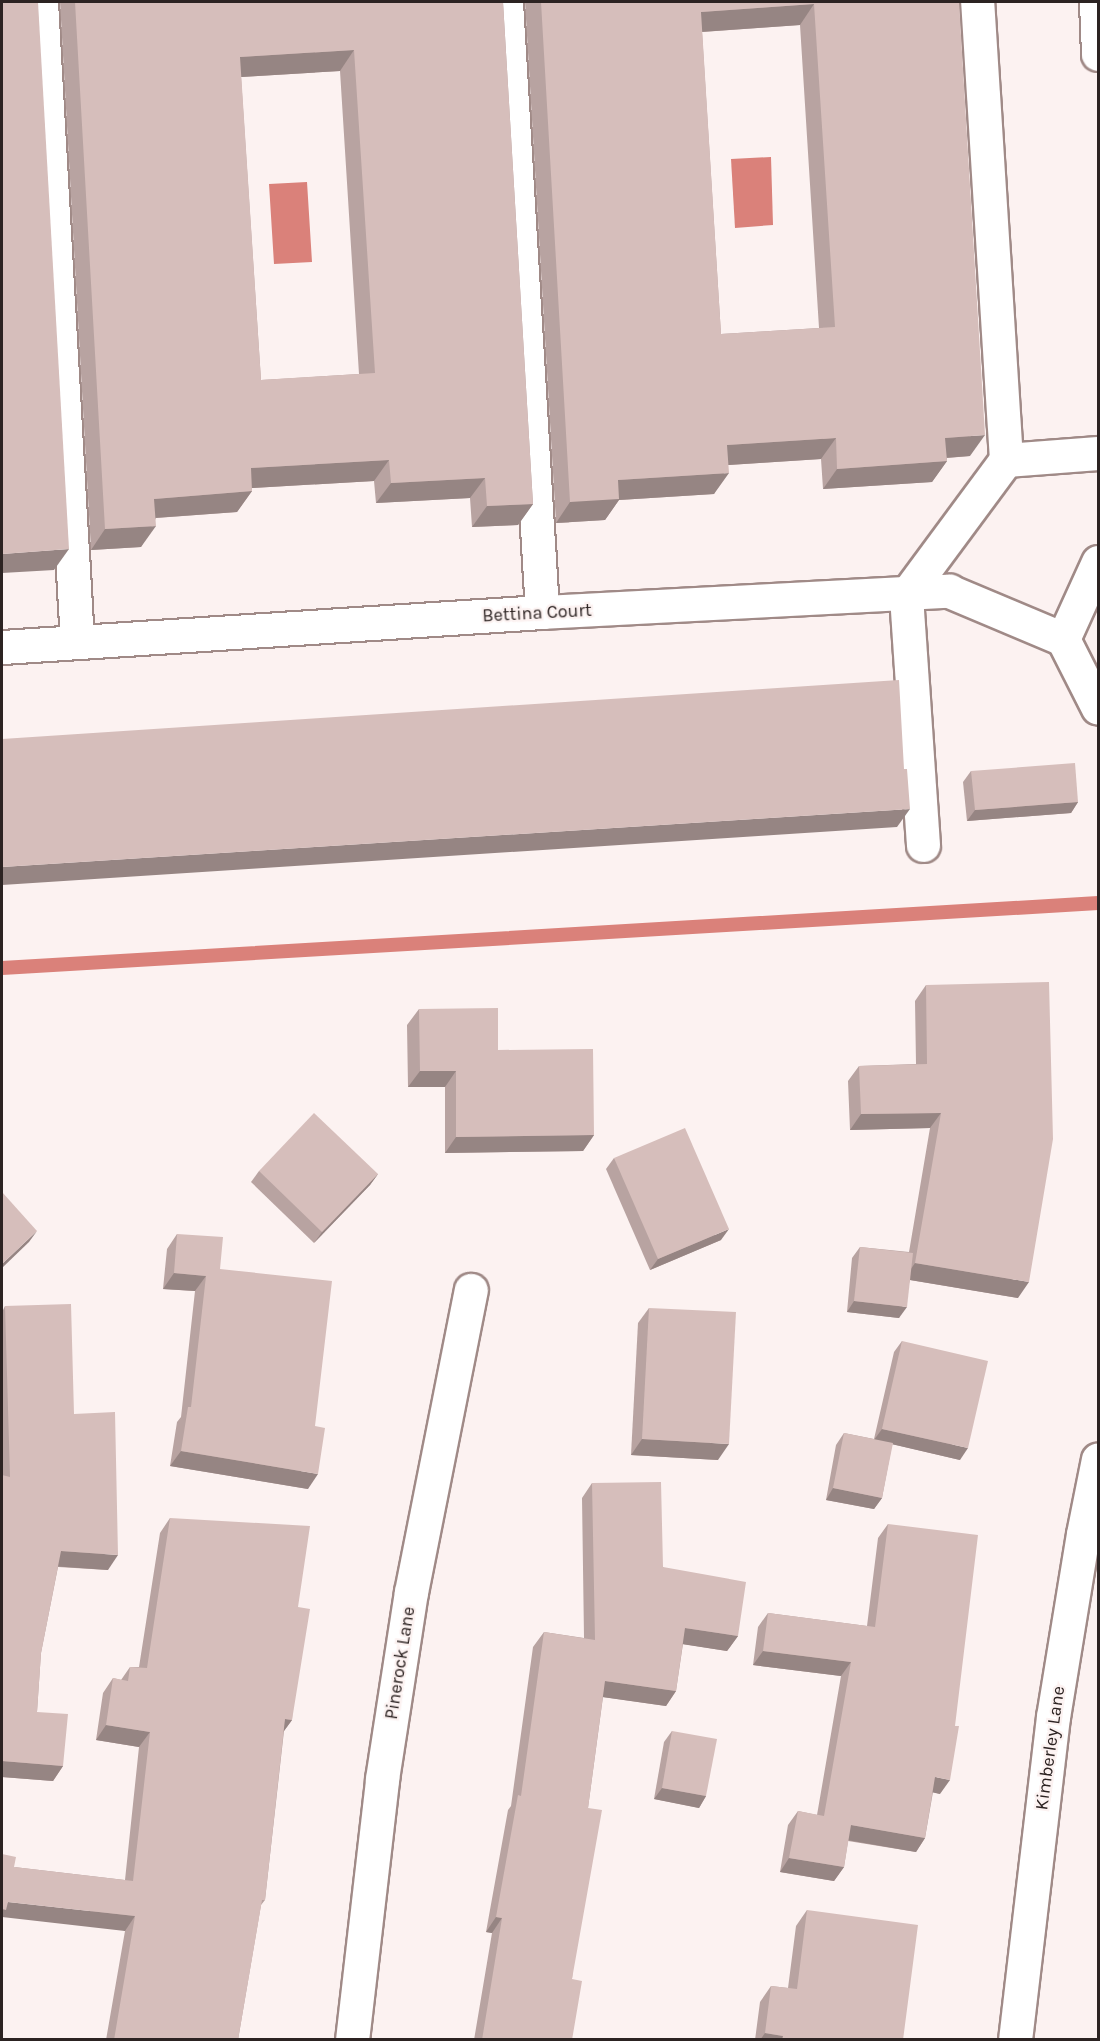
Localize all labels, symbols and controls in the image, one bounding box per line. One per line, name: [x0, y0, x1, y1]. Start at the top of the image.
street label: Bettina Court: [482, 599, 592, 627]
street label: Pinerock Lane: [380, 1605, 420, 1721]
street label: Kimberley Lane: [1031, 1685, 1069, 1811]

